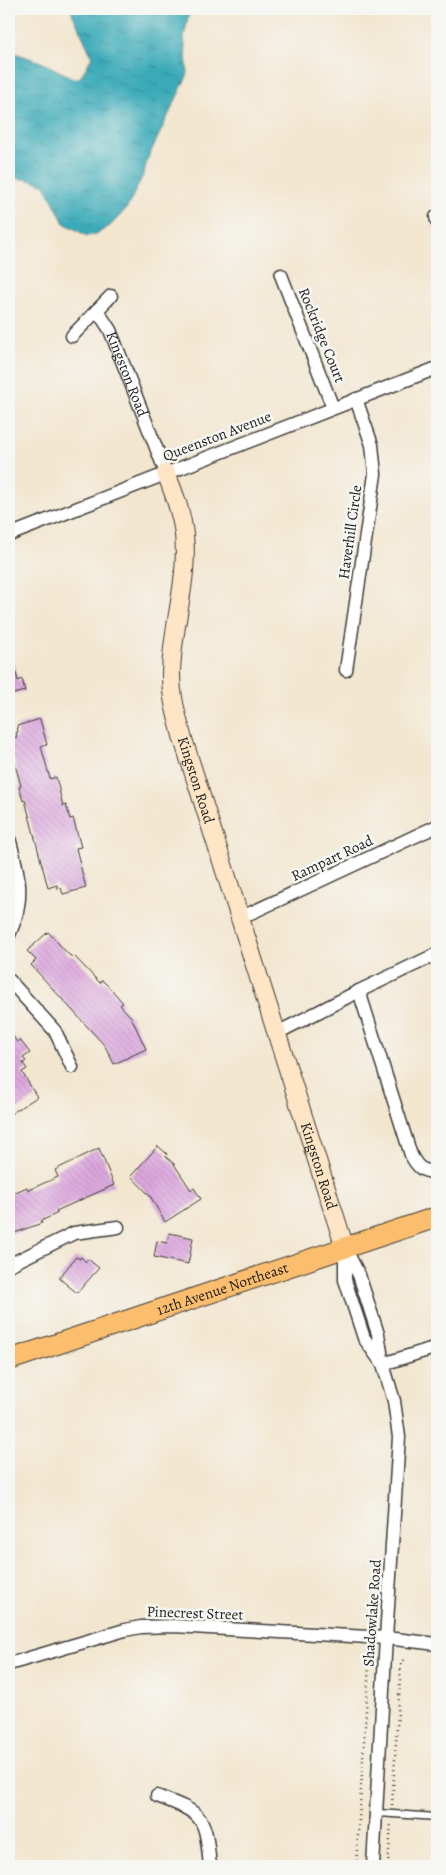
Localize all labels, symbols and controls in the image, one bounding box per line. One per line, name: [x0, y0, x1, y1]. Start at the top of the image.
street label: Rockridge Court: [294, 285, 350, 385]
street label: Kingston Road: [101, 328, 153, 420]
street label: Queenston Avenue: [160, 406, 274, 466]
street label: Haverhill Circle: [333, 483, 367, 580]
street label: Kingston Road: [173, 734, 220, 827]
street label: Rampart Road: [288, 830, 377, 886]
street label: Kingston Road: [296, 1120, 342, 1213]
street label: 12th Avenue Northeast: [154, 1257, 291, 1320]
street label: Shadowlake Road: [358, 1558, 386, 1667]
street label: Pinecrest Street: [146, 1601, 244, 1625]

